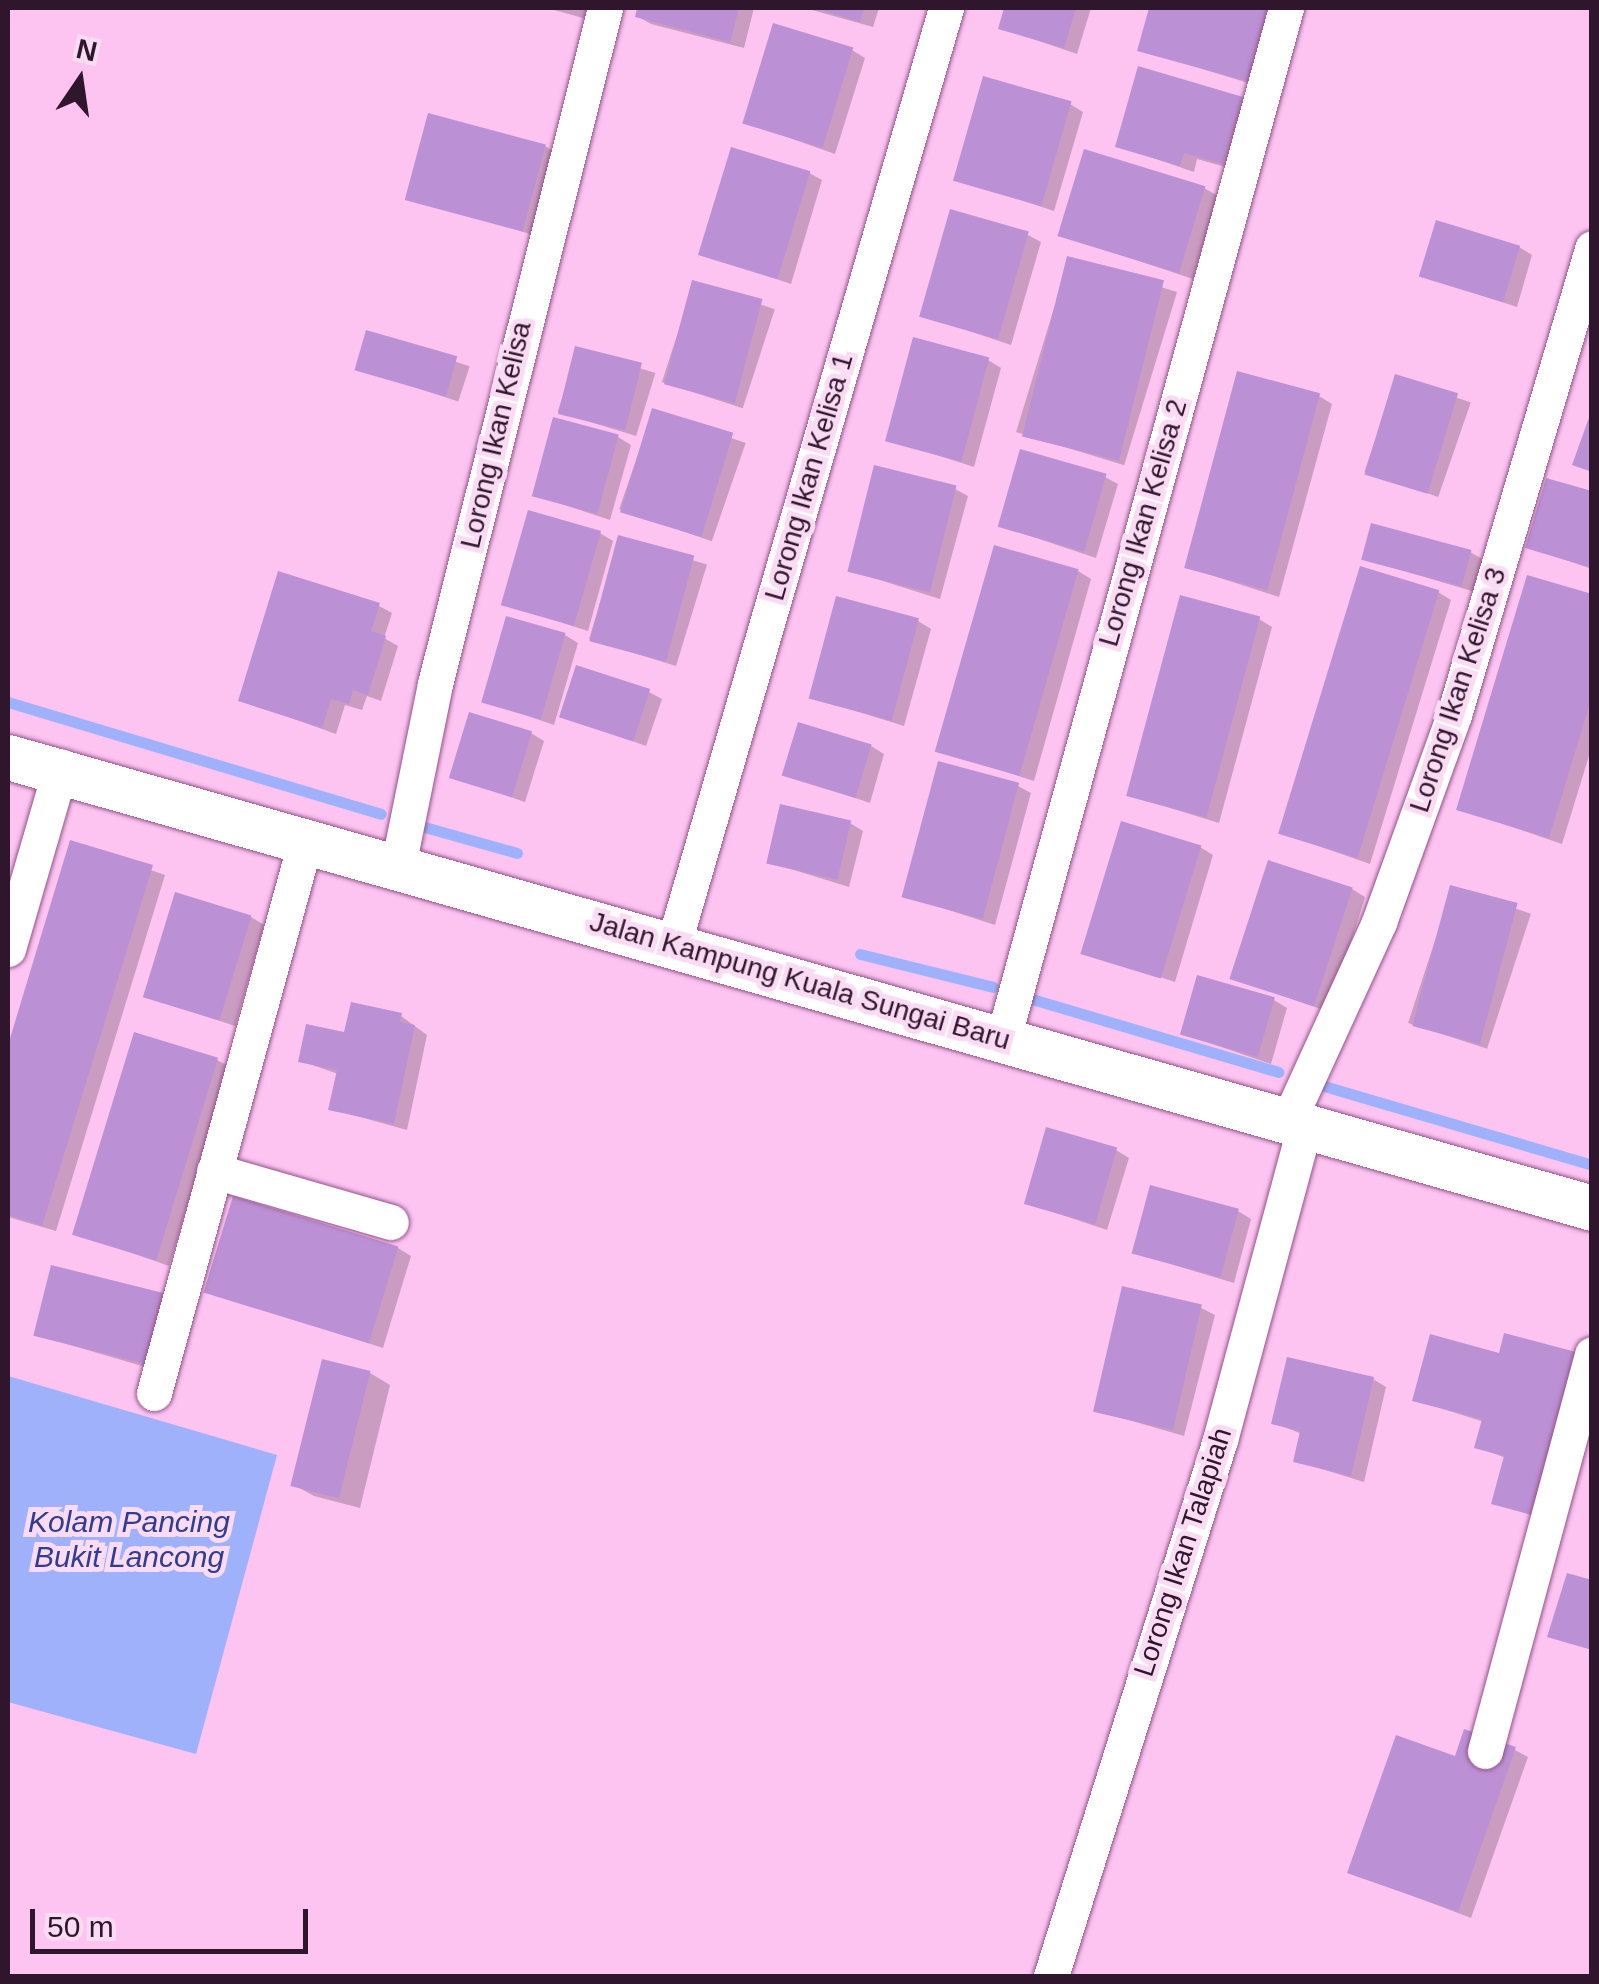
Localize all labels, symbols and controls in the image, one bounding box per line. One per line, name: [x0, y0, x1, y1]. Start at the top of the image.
north arrow: [30, 30, 130, 130]
text: N: [74, 33, 100, 68]
street label: Lorong Ikan Kelisa: [454, 318, 538, 552]
street label: Lorong Ikan Kelisa 1: [758, 350, 860, 604]
street label: Lorong Ikan Kelisa 2: [1092, 396, 1194, 650]
street label: Lorong Ikan Kelisa 3: [1403, 563, 1513, 817]
street label: Jalan Kampung Kuala Sungai Baru: [586, 905, 1014, 1057]
street label: Lorong Ikan Talapiah: [1127, 1423, 1239, 1681]
water label: Kolam Pancing Bukit Lancong: [28, 1504, 230, 1574]
scale bar: [35, 1889, 312, 1951]
text: 50 m: [47, 1910, 114, 1943]

